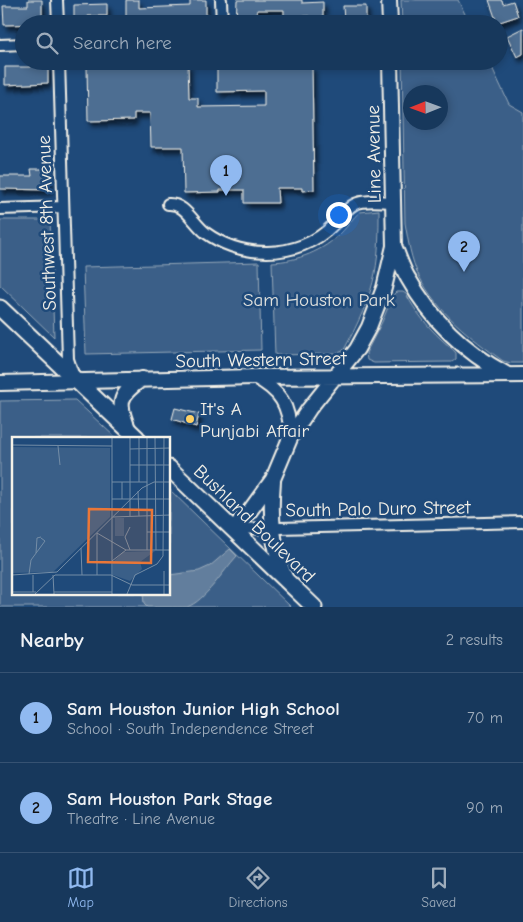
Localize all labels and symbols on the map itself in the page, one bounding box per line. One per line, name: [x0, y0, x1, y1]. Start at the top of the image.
north arrow: [403, 85, 448, 130]
street label: Line Avenue: [362, 105, 386, 203]
street label: Southwest 8th Avenue: [33, 135, 61, 311]
pin: 1: [210, 155, 242, 196]
your location: [326, 202, 352, 228]
pin: 2: [448, 231, 480, 272]
park label: Sam Houston Park: [243, 289, 396, 311]
street label: South Western Street: [175, 347, 347, 372]
place label: It's A Punjabi Affair: [200, 398, 309, 442]
marker: It's A Punjabi Affair: [184, 413, 196, 425]
inset map: [12, 437, 170, 594]
street label: Bushland Boulevard: [189, 460, 320, 587]
street label: South Palo Duro Street: [285, 496, 471, 522]

